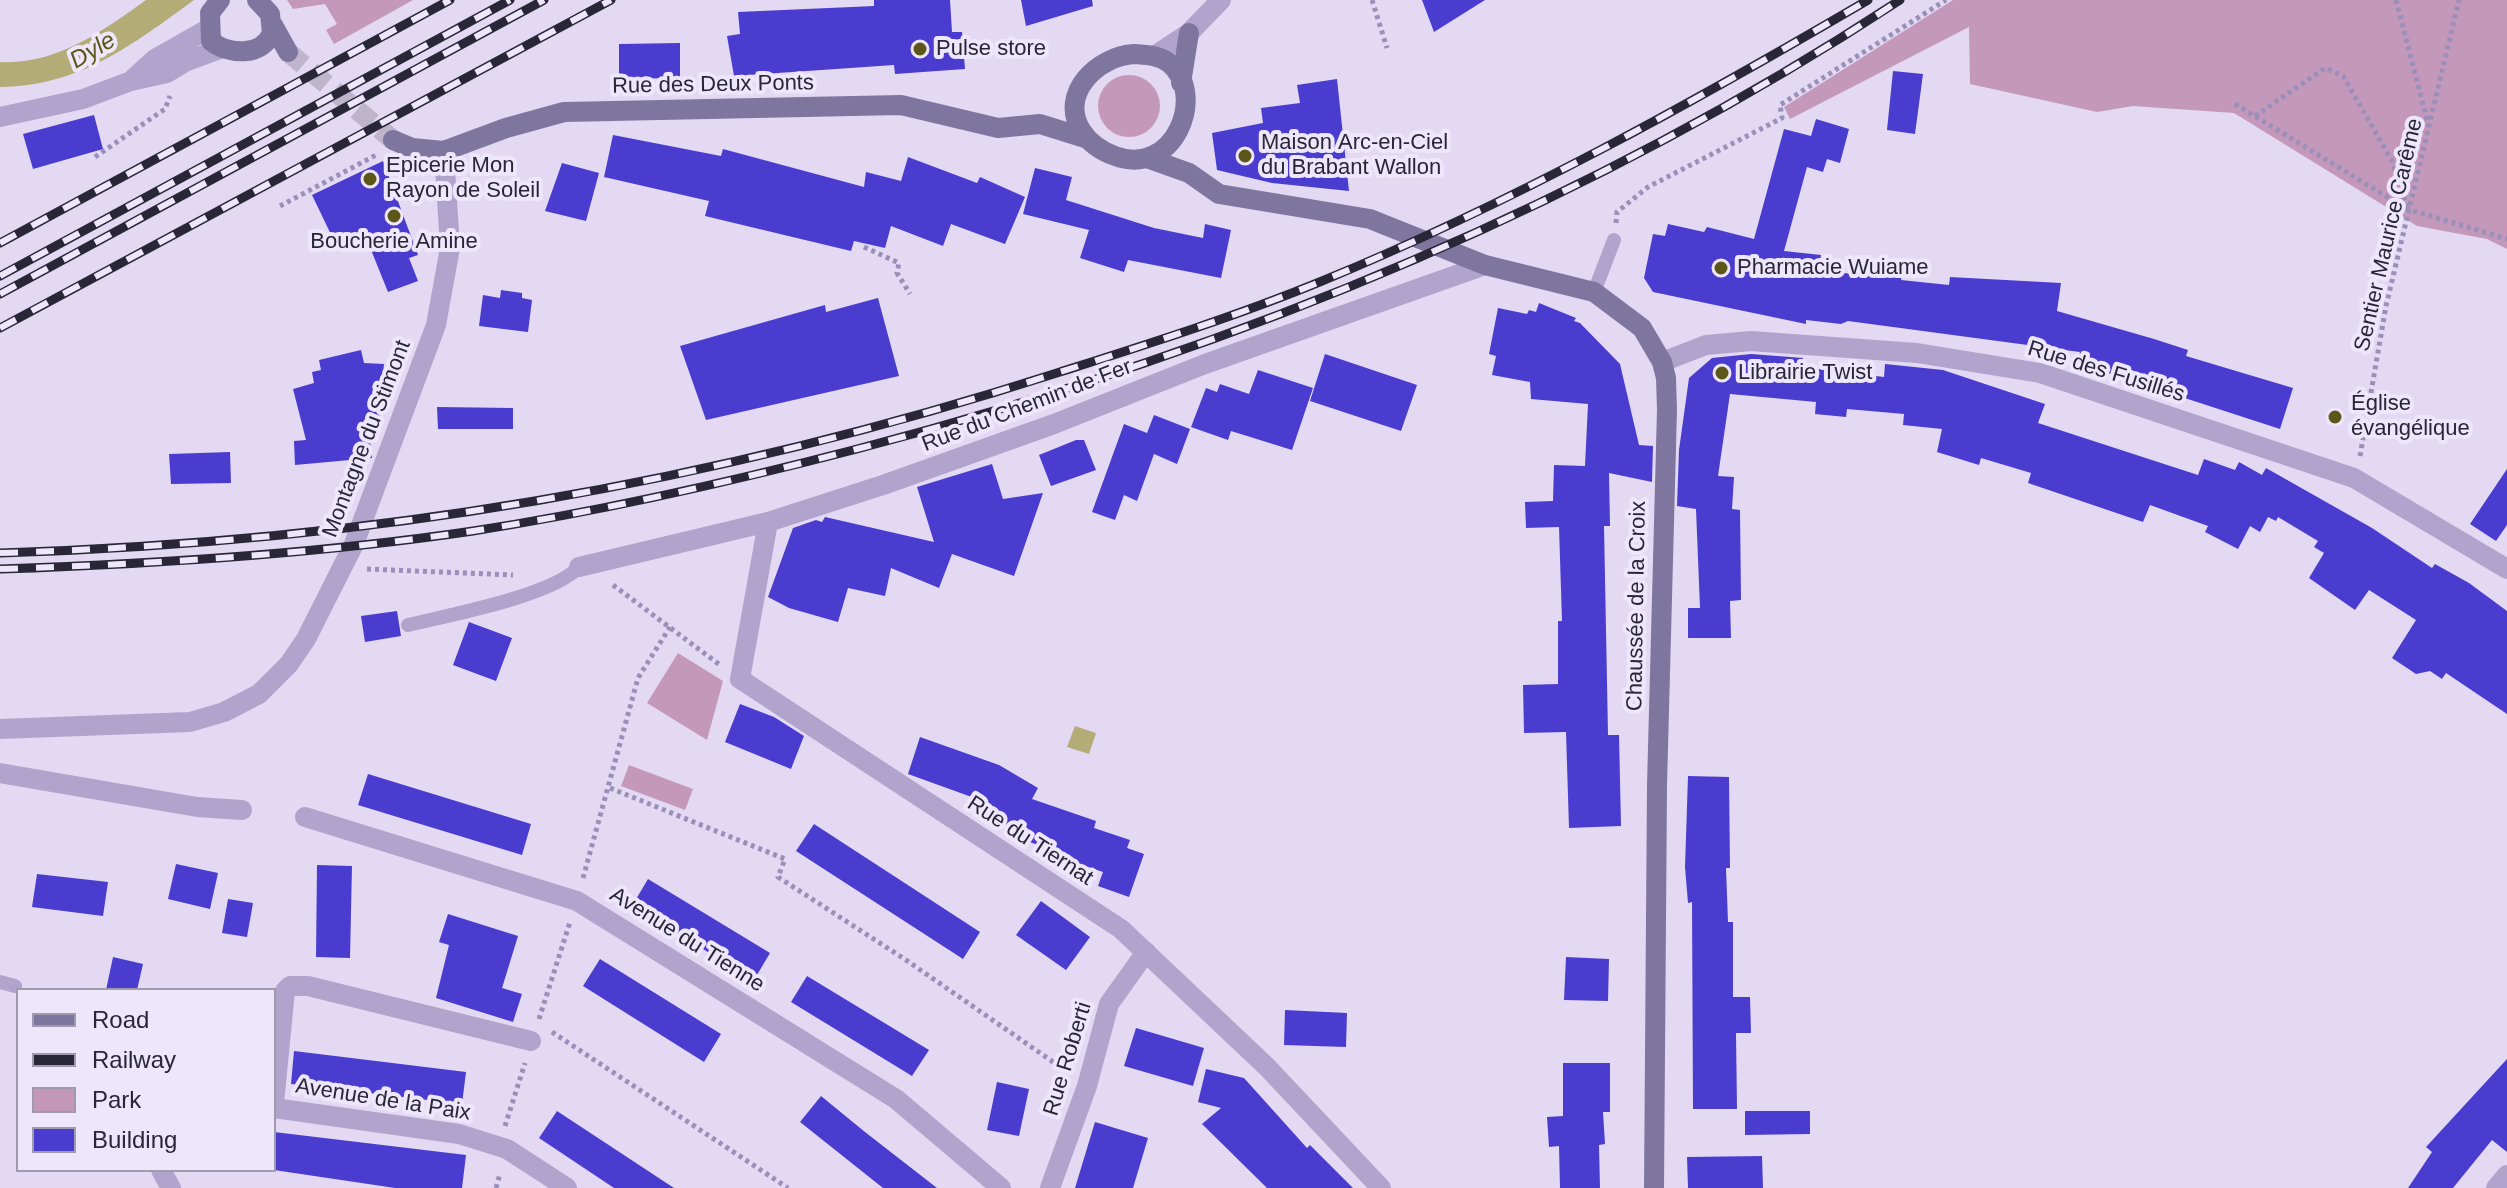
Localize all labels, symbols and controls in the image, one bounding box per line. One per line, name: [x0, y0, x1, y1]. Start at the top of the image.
water label: Dyle: [65, 26, 121, 76]
place label: Pulse store: [936, 36, 1046, 62]
marker: Pulse store: [911, 40, 929, 58]
street label: Rue des Deux Ponts: [612, 70, 814, 100]
street label: Sentier Maurice Carême: [2349, 116, 2429, 354]
place label: Maison Arc-en-Ciel du Brabant Wallon: [1261, 130, 1448, 182]
marker: Maison Arc-en-Ciel du Brabant Wallon: [1236, 147, 1254, 165]
place label: Epicerie Mon Rayon de Soleil: [386, 153, 540, 204]
marker: Epicerie Mon Rayon de Soleil: [361, 170, 379, 188]
marker: Boucherie Amine: [385, 207, 403, 225]
place label: Boucherie Amine: [310, 229, 478, 255]
place label: Pharmacie Wuiame: [1737, 255, 1929, 281]
marker: Pharmacie Wuiame: [1712, 259, 1730, 277]
street label: Rue des Fusillés: [2024, 336, 2188, 408]
street label: Montagne du Stimont: [317, 337, 417, 541]
street label: Rue du Chemin de Fer: [918, 354, 1136, 458]
place label: Librairie Twist: [1738, 360, 1872, 386]
marker: Librairie Twist: [1713, 364, 1731, 382]
place label: Église évangélique: [2351, 391, 2470, 442]
marker: Église évangélique: [2326, 408, 2344, 426]
street label: Chaussée de la Croix: [1622, 501, 1652, 711]
street label: Rue du Tiernat: [962, 791, 1098, 891]
street label: Avenue du Tienne: [605, 882, 769, 998]
legend: [16, 988, 276, 1172]
street label: Rue Roberti: [1038, 999, 1098, 1119]
text: Road: [92, 1006, 149, 1033]
text: Railway: [92, 1046, 176, 1073]
street label: Avenue de la Paix: [294, 1073, 472, 1127]
text: Park: [92, 1086, 141, 1113]
text: Building: [92, 1126, 177, 1153]

